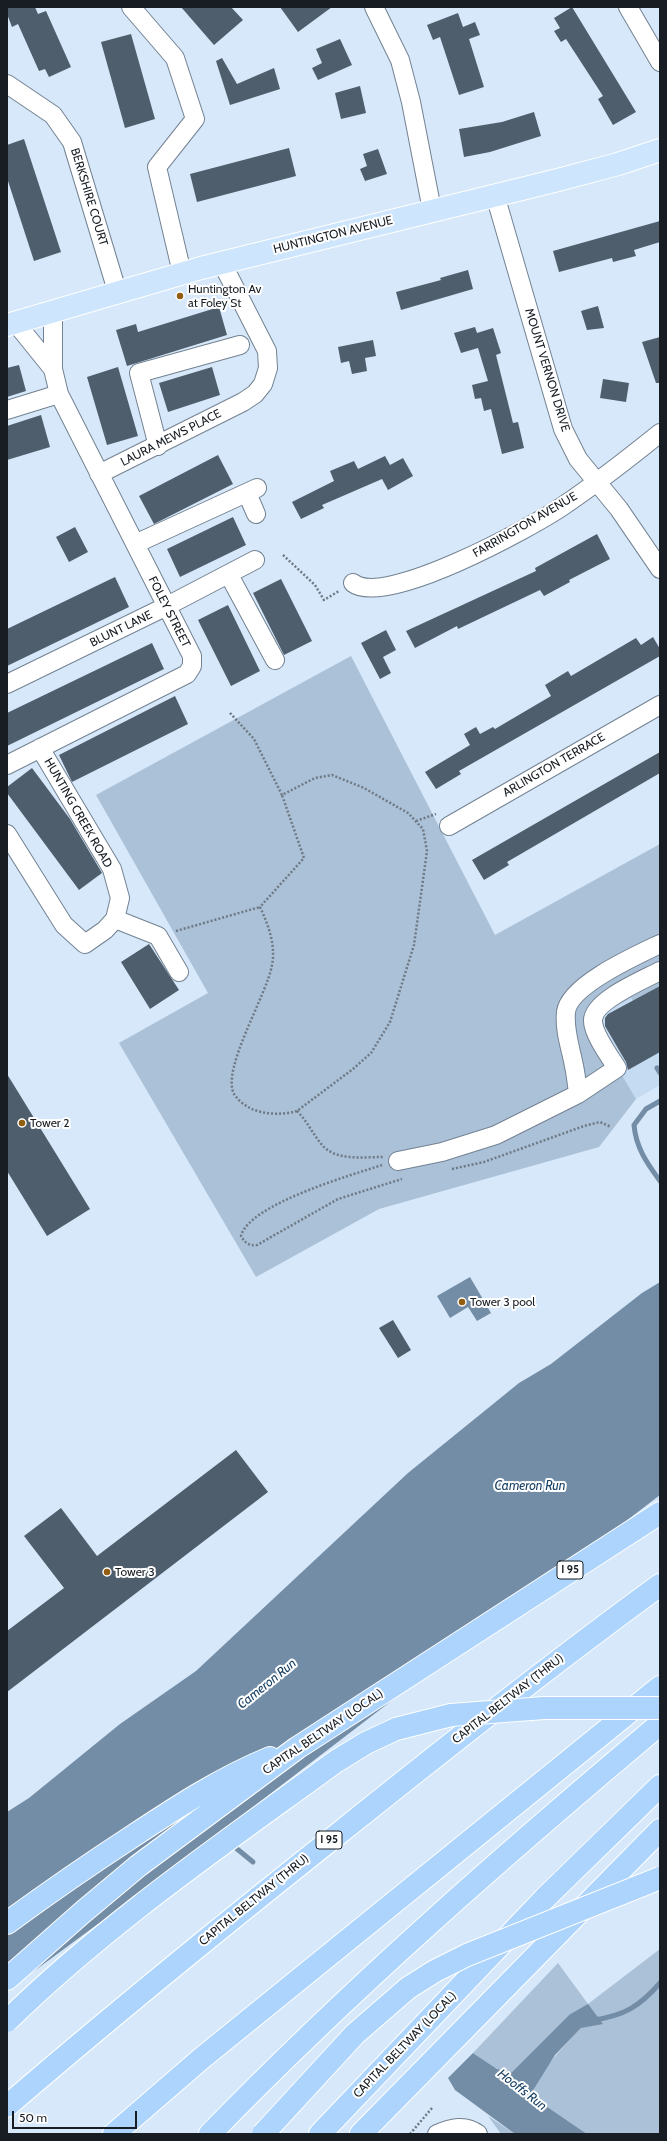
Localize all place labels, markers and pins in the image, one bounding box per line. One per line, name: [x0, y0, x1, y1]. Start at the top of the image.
place label: Huntington Av at Foley St: [188, 282, 261, 310]
marker: Huntington Av at Foley St: [175, 291, 185, 301]
place label: Tower 2: [30, 1116, 70, 1130]
marker: Tower 2: [17, 1118, 27, 1128]
place label: Tower 3 pool: [470, 1295, 535, 1309]
marker: Tower 3 pool: [457, 1297, 467, 1307]
place label: Tower 3: [115, 1565, 155, 1579]
marker: Tower 3: [102, 1567, 112, 1577]

